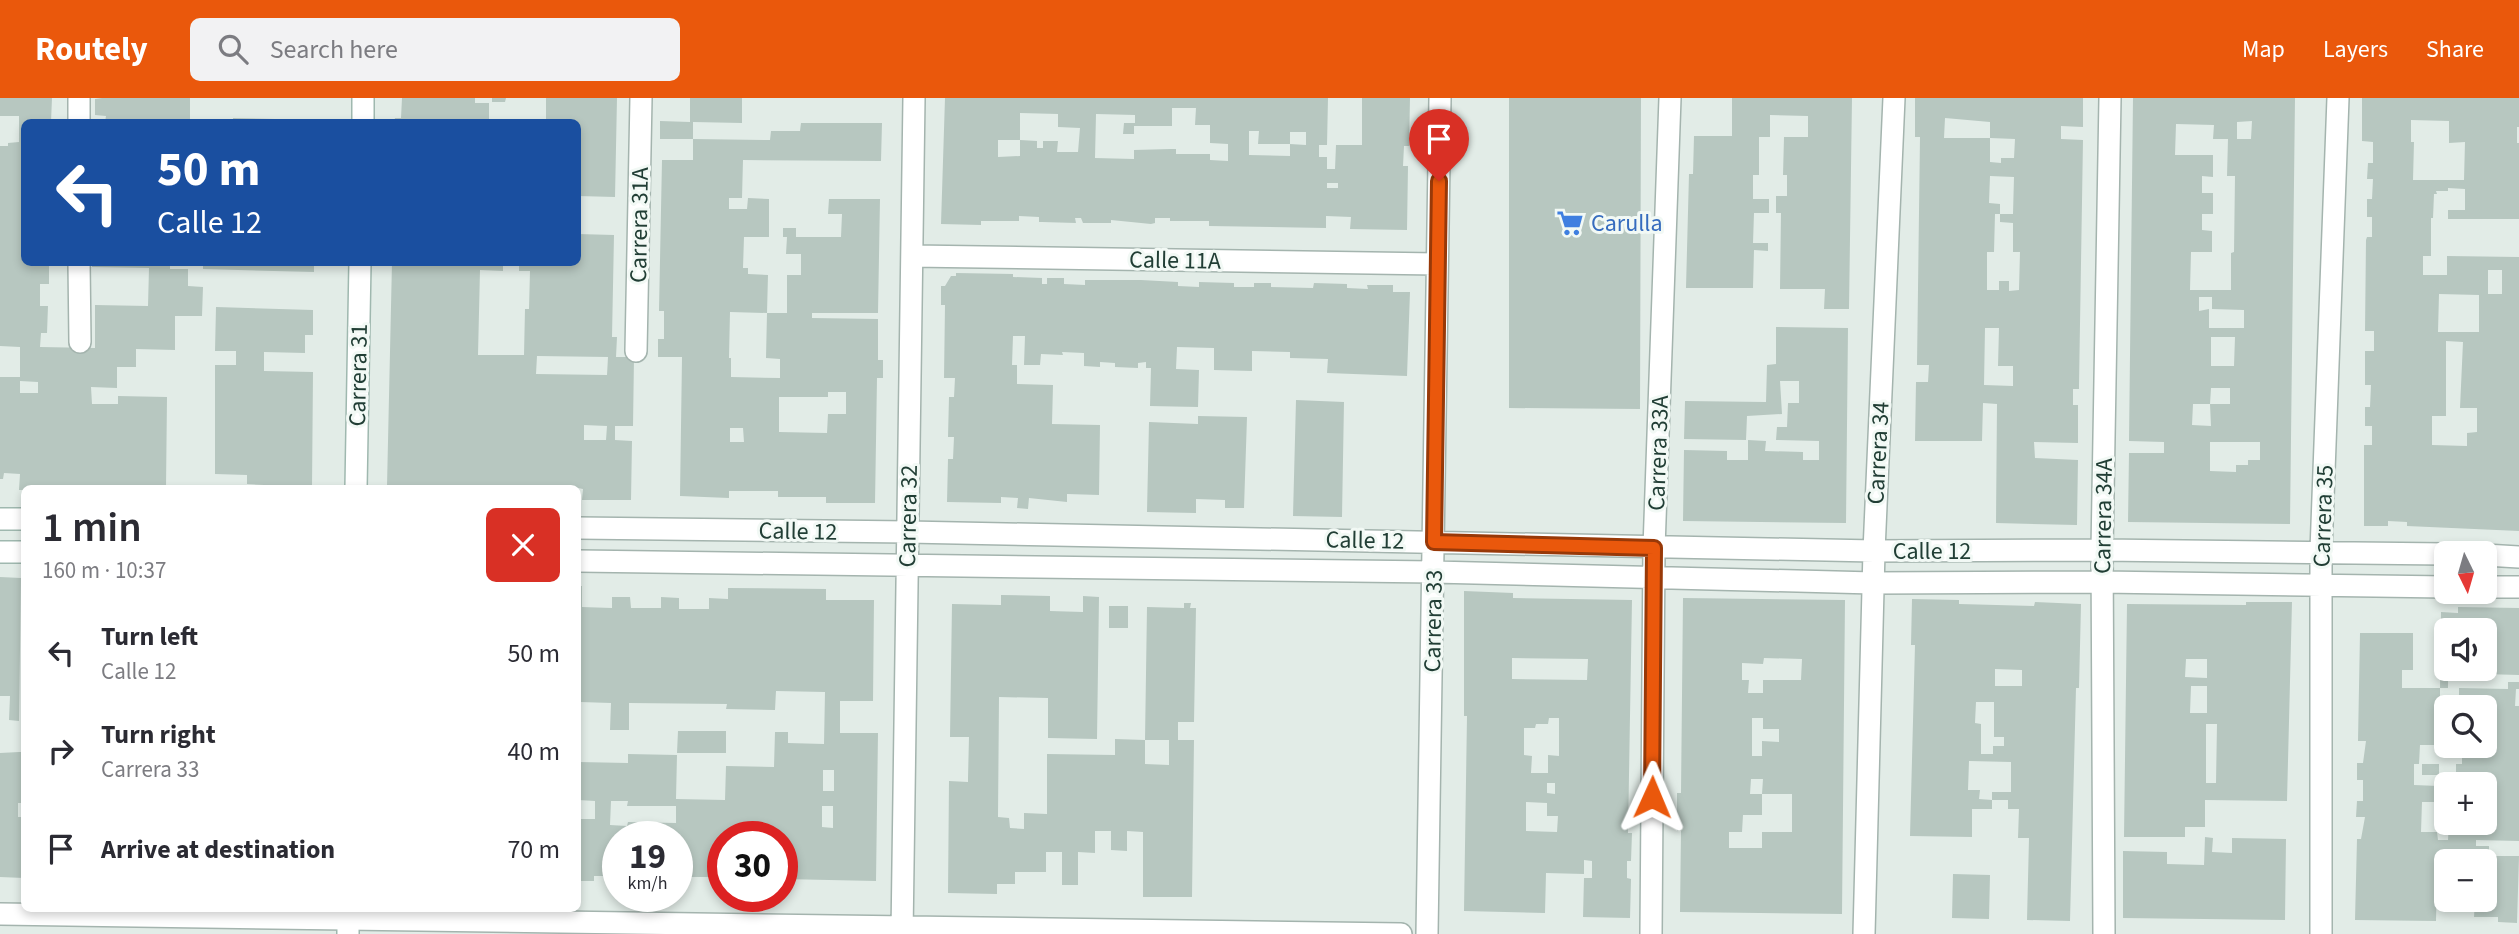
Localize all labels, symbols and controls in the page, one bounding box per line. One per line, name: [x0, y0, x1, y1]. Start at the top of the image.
search box: [190, 18, 680, 81]
text: Routely: [35, 26, 148, 73]
icon: search: [214, 30, 252, 68]
text: Search here: [270, 31, 398, 68]
text: Map: [2242, 32, 2285, 67]
text: Layers: [2323, 32, 2388, 67]
text: Share: [2426, 32, 2484, 67]
pin: [1409, 109, 1469, 181]
icon: arrive: [1420, 120, 1458, 158]
text: 50 m: [157, 135, 261, 205]
icon: left: [42, 147, 133, 238]
street label: Carrera 31A: [621, 167, 658, 283]
text: Calle 12: [157, 200, 262, 246]
place label: Carulla: [1591, 206, 1663, 241]
supermarket icon: Carulla: [1555, 208, 1585, 238]
street label: Calle 11A: [1129, 242, 1221, 279]
street label: Carrera 31: [340, 323, 377, 427]
street label: Carrera 33A: [1639, 395, 1678, 511]
street label: Carrera 34: [1858, 401, 1899, 505]
street label: Carrera 34A: [2085, 458, 2122, 574]
street label: Carrera 32: [890, 464, 927, 568]
street label: Carrera 35: [2304, 464, 2343, 568]
text: 1 min: [42, 498, 142, 558]
button: close: [486, 508, 560, 582]
street label: Calle 12: [758, 513, 838, 550]
street label: Calle 12: [1325, 522, 1405, 559]
street label: Calle 12: [1893, 534, 1971, 569]
north arrow: [2434, 541, 2497, 604]
map controls: [2434, 541, 2497, 912]
text: 160 m · 10:37: [42, 554, 166, 587]
street label: Carrera 33: [1415, 569, 1452, 673]
text: Turn left: [101, 618, 198, 655]
button: sound: [2434, 618, 2497, 681]
icon: left: [42, 634, 80, 672]
text: 50 m: [507, 635, 560, 672]
text: Calle 12: [101, 655, 176, 688]
button: search: [2434, 695, 2497, 758]
text: Turn right: [101, 716, 216, 753]
icon: right: [42, 732, 80, 770]
text: 40 m: [507, 733, 560, 770]
text: Carrera 33: [101, 753, 199, 786]
position arrow: [1615, 760, 1689, 834]
button: +: [2434, 772, 2497, 835]
speed limit sign: 30: [707, 821, 798, 912]
icon: arrive: [42, 830, 80, 868]
text: Arrive at destination: [101, 831, 335, 868]
text: 70 m: [507, 831, 560, 868]
text: 19: [629, 832, 666, 882]
button: −: [2434, 849, 2497, 912]
text: km/h: [628, 871, 667, 896]

